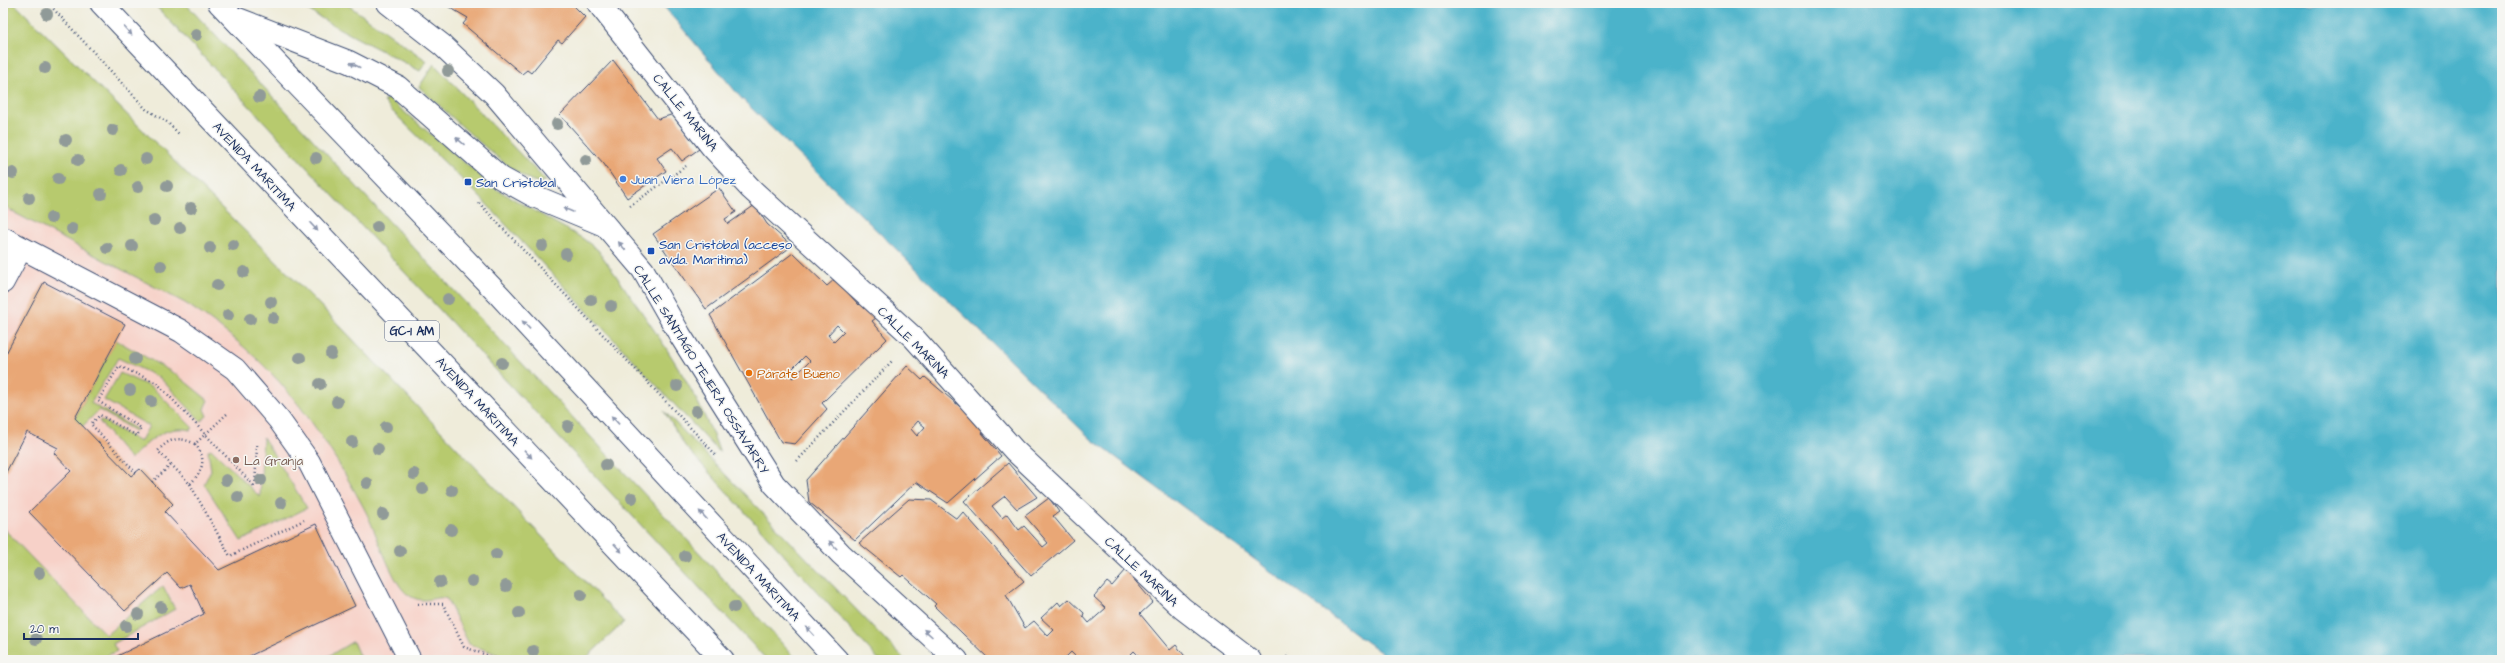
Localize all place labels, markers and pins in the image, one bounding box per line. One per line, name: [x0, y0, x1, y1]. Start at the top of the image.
place label: Juan Viera López: [631, 171, 737, 189]
place label: San Cristobal: [476, 174, 556, 192]
marker: Juan Viera López: [618, 174, 628, 184]
marker: San Cristobal: [463, 177, 473, 187]
place label: San Cristóbal (acceso avda. Marítima): [659, 236, 793, 269]
marker: San Cristóbal (acceso avda. Marítima): [646, 246, 656, 256]
place label: Párate Bueno: [757, 365, 841, 383]
marker: Párate Bueno: [744, 368, 754, 378]
place label: La Granja: [244, 452, 303, 470]
marker: La Granja: [231, 455, 241, 465]

